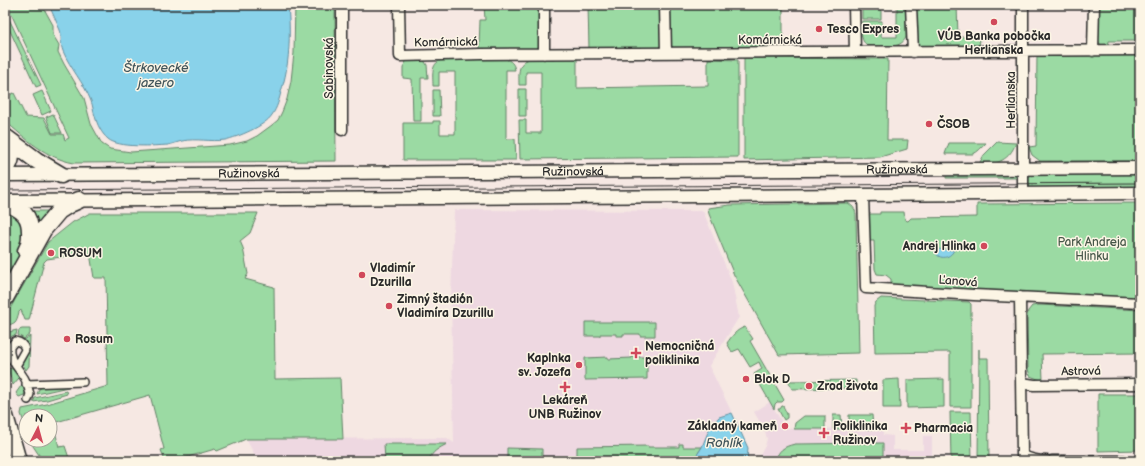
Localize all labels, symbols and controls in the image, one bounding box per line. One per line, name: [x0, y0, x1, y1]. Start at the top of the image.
marker: VÚB Banka pobočka Herlianska: [989, 17, 999, 27]
place label: Tesco Expres: [827, 22, 899, 37]
marker: Tesco Expres: [814, 24, 824, 34]
place label: VÚB Banka pobočka Herlianska: [937, 27, 1051, 58]
street label: Komárnická: [738, 33, 802, 48]
street label: Komárnická: [414, 34, 478, 51]
street label: Sabinovská: [322, 37, 337, 99]
water label: Štrkovecké jazero: [123, 59, 189, 91]
street label: Herlianska: [1004, 71, 1019, 129]
place label: ČSOB: [937, 115, 971, 132]
marker: ČSOB: [924, 119, 934, 129]
street label: Ružinovská: [866, 162, 928, 178]
street label: Ružinovská: [542, 164, 604, 180]
street label: Ružinovská: [218, 166, 280, 182]
park label: Park Andreja Hlinku: [1057, 235, 1127, 264]
place label: Andrej Hlinka: [902, 239, 976, 254]
marker: Andrej Hlinka: [979, 241, 989, 251]
place label: ROSUM: [59, 246, 102, 261]
marker: ROSUM: [46, 248, 56, 258]
place label: Vladimír Dzurilla: [370, 261, 415, 290]
marker: Vladimír Dzurilla: [357, 270, 367, 280]
street label: Ľanová: [938, 273, 978, 290]
place label: Zimný štadión Vladimíra Dzurillu: [397, 292, 494, 321]
marker: Zimný štadión Vladimíra Dzurillu: [384, 301, 394, 311]
place label: Rosum: [75, 332, 113, 347]
marker: Rosum: [62, 334, 72, 344]
place label: Nemocničná poliklinika: [645, 339, 715, 368]
marker: Nemocničná poliklinika: [630, 347, 642, 359]
place label: Kaplnka sv. Jozefa: [518, 351, 571, 380]
marker: Kaplnka sv. Jozefa: [574, 360, 584, 370]
street label: Astrová: [1061, 364, 1101, 379]
place label: Blok D: [754, 372, 790, 387]
marker: Blok D: [741, 374, 751, 384]
place label: Zrod života: [817, 379, 878, 394]
marker: Zrod života: [804, 381, 814, 391]
marker: Lekáreň UNB Ružinov: [560, 382, 570, 392]
place label: Lekáreň UNB Ružinov: [529, 393, 601, 422]
north arrow: [18, 408, 58, 448]
text: N: [34, 412, 44, 425]
place label: Základný kameň: [687, 419, 777, 434]
place label: Poliklinika Ružinov: [833, 419, 888, 448]
marker: Základný kameň: [780, 421, 790, 431]
place label: Pharmacia: [914, 421, 973, 436]
marker: Pharmacia: [901, 423, 911, 433]
marker: Poliklinika Ružinov: [818, 427, 830, 439]
water label: Rohlík: [706, 435, 743, 451]

